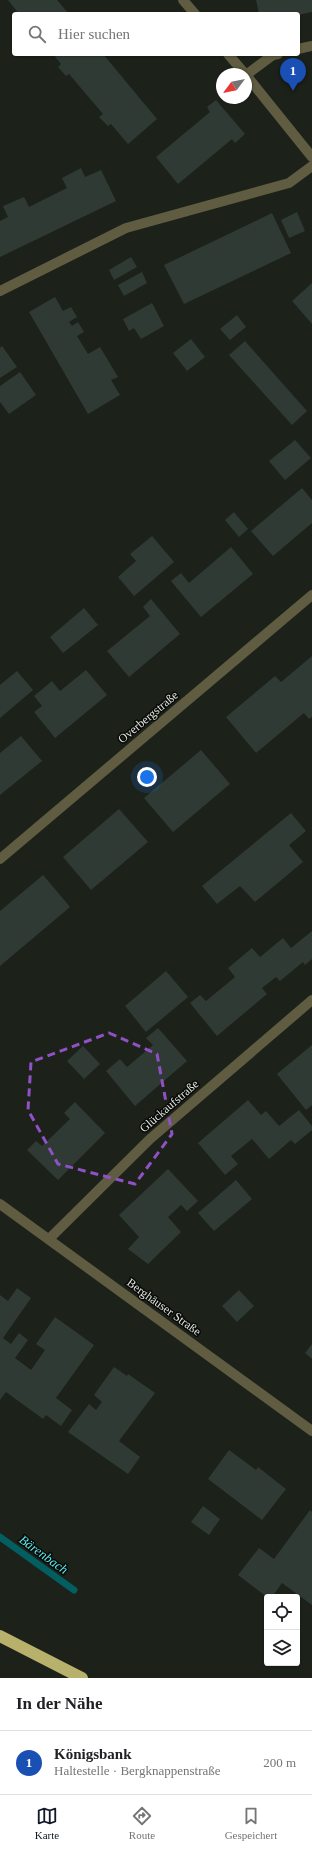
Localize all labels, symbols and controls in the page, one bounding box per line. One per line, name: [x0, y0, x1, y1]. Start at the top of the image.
search box: [12, 12, 300, 56]
icon: search: [26, 23, 48, 45]
text: Hier suchen: [58, 26, 130, 42]
pin: 1: [280, 58, 306, 91]
north arrow: [216, 68, 252, 104]
street label: Overbergstraße: [115, 688, 181, 746]
your location: [137, 767, 157, 787]
street label: Glückaufstraße: [137, 1077, 201, 1135]
street label: Berghäuser Straße: [124, 1275, 204, 1339]
water label: Bärenbach: [16, 1532, 71, 1577]
map controls: [264, 1594, 300, 1666]
button: locate: [264, 1594, 300, 1630]
button: layers: [264, 1630, 300, 1666]
text: In der Nähe: [16, 1694, 103, 1713]
text: Königsbank: [54, 1746, 132, 1762]
text: 1: [26, 1755, 32, 1770]
text: 200 m: [263, 1755, 296, 1770]
text: Haltestelle · Bergknappenstraße: [54, 1763, 221, 1778]
tab: Karte: [35, 1805, 59, 1841]
tab: Route: [129, 1805, 155, 1841]
tab: Gespeichert: [225, 1805, 277, 1841]

